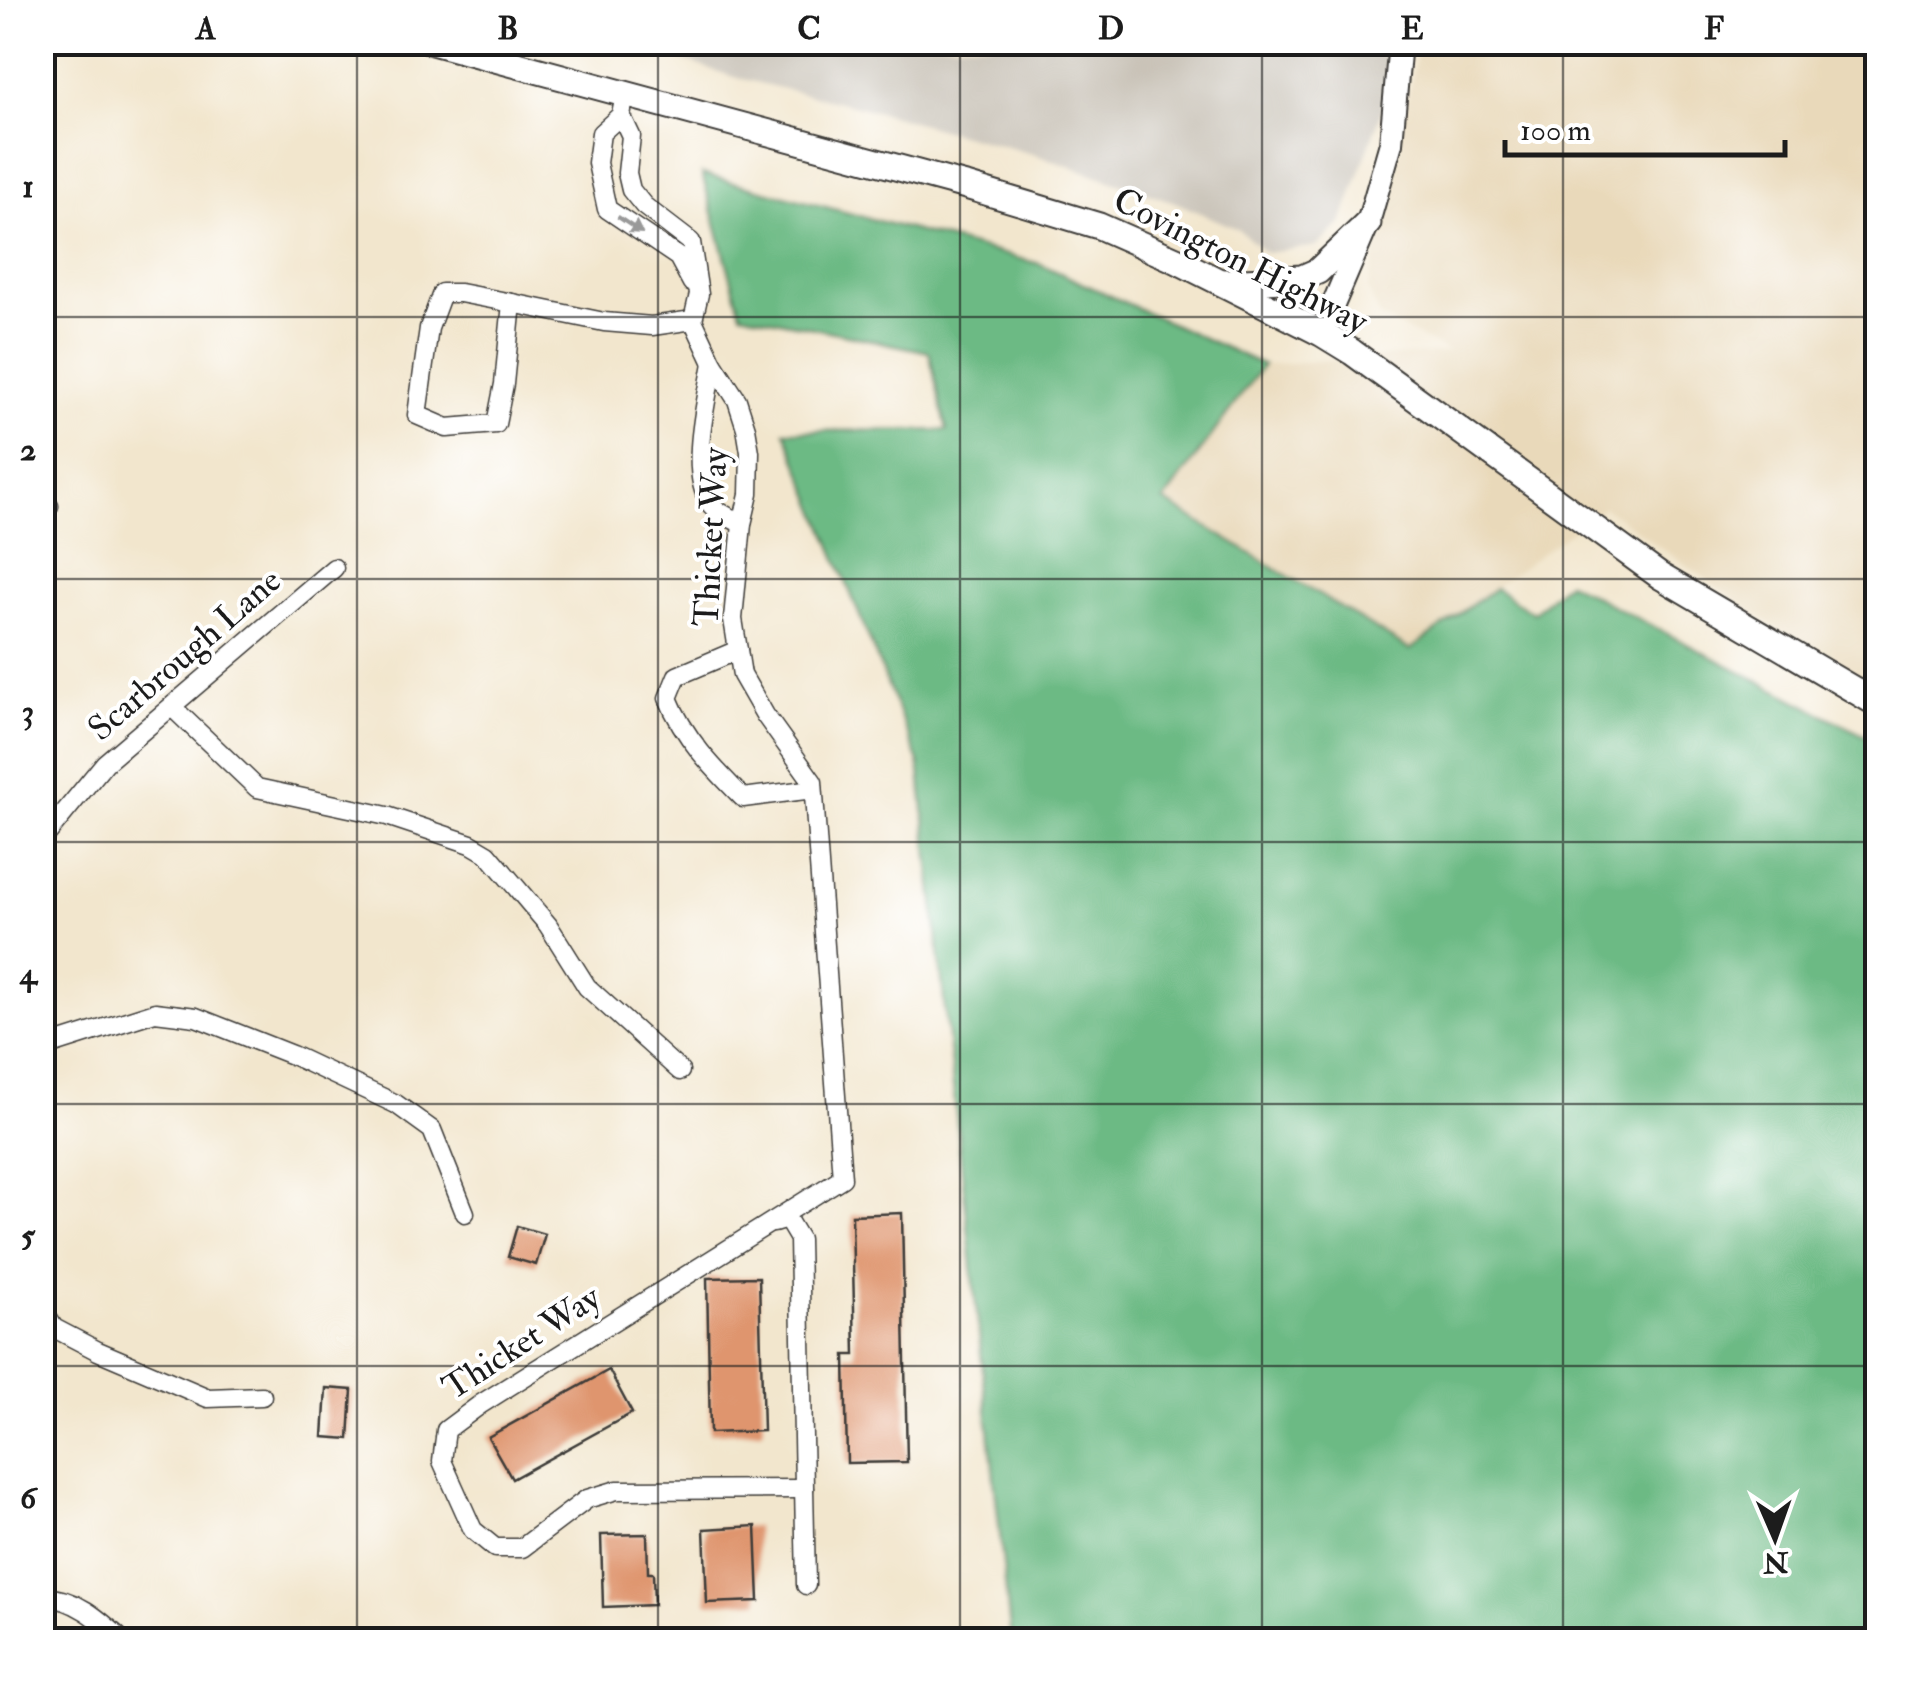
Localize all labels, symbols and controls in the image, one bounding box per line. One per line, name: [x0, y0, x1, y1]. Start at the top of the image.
text: A: [194, 9, 217, 49]
text: B: [498, 9, 518, 49]
text: C: [797, 9, 821, 49]
text: D: [1098, 9, 1124, 49]
text: E: [1400, 9, 1424, 49]
text: F: [1704, 9, 1724, 49]
scale bar: [1505, 95, 1785, 157]
text: 100 m: [1520, 112, 1591, 149]
text: 1: [22, 167, 34, 207]
street label: Covington Highway: [1106, 178, 1376, 344]
one-way arrow: [617, 215, 644, 234]
text: 2: [20, 430, 36, 470]
street label: Thicket Way: [684, 446, 738, 628]
street label: Scarbrough Lane: [79, 559, 290, 751]
text: 3: [22, 692, 34, 732]
text: 4: [18, 954, 38, 994]
text: 5: [21, 1216, 36, 1256]
street label: Thicket Way: [434, 1275, 609, 1410]
text: 6: [20, 1478, 39, 1518]
north arrow: [1725, 1488, 1825, 1588]
text: N: [1762, 1544, 1790, 1579]

